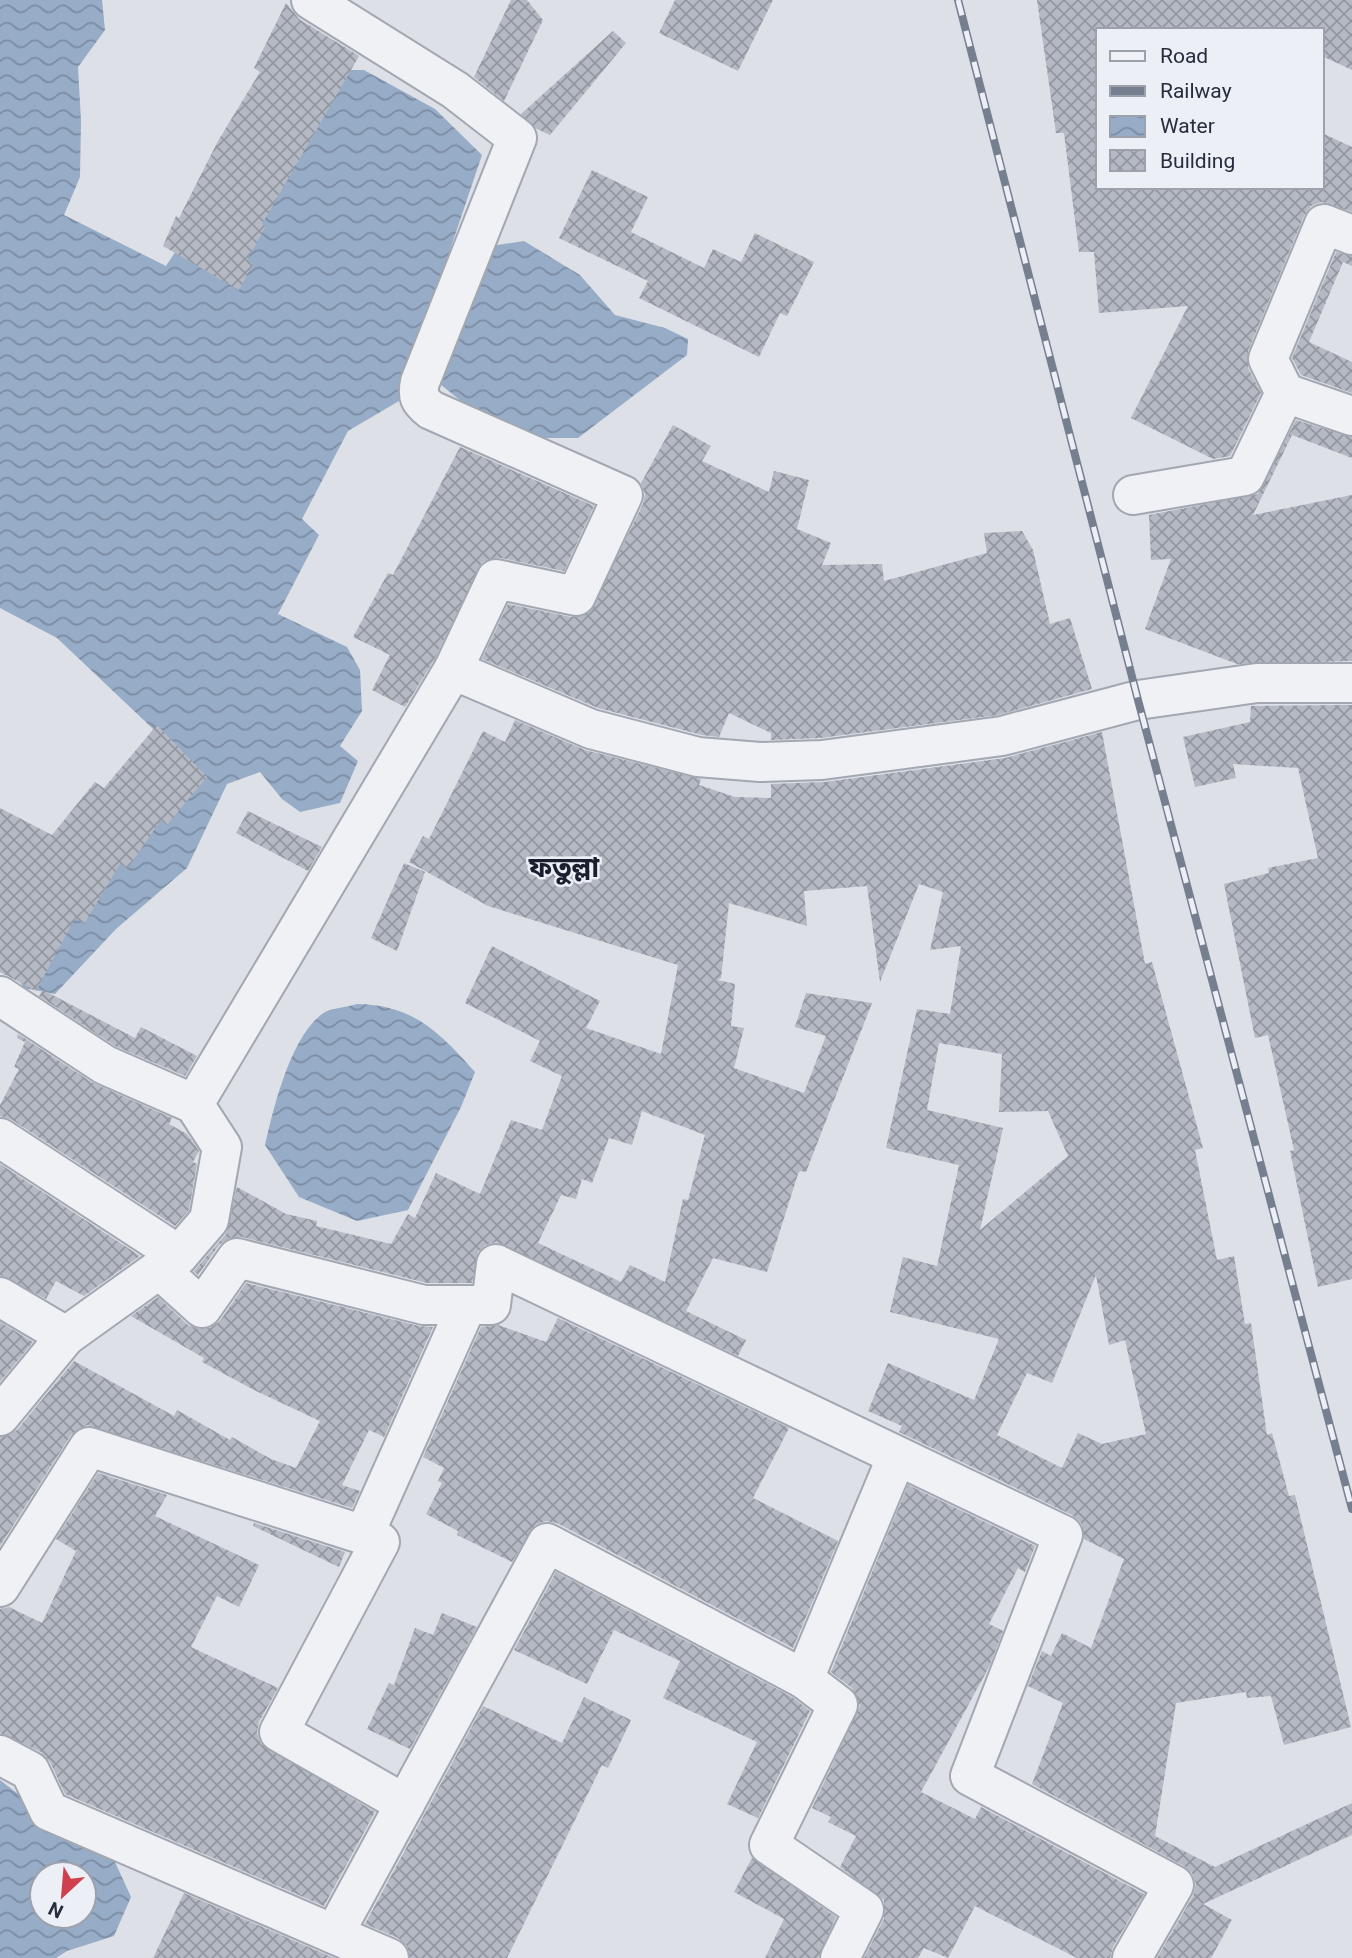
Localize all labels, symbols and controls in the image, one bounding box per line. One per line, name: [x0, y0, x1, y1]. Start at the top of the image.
legend: [1096, 28, 1324, 189]
text: Road: [1160, 44, 1208, 68]
text: Railway: [1160, 79, 1232, 103]
text: Water: [1160, 114, 1215, 138]
text: Building: [1160, 149, 1235, 173]
district label: ফতুল্লা: [528, 851, 600, 885]
north arrow: [28, 1860, 98, 1930]
text: N: [45, 1897, 67, 1923]

